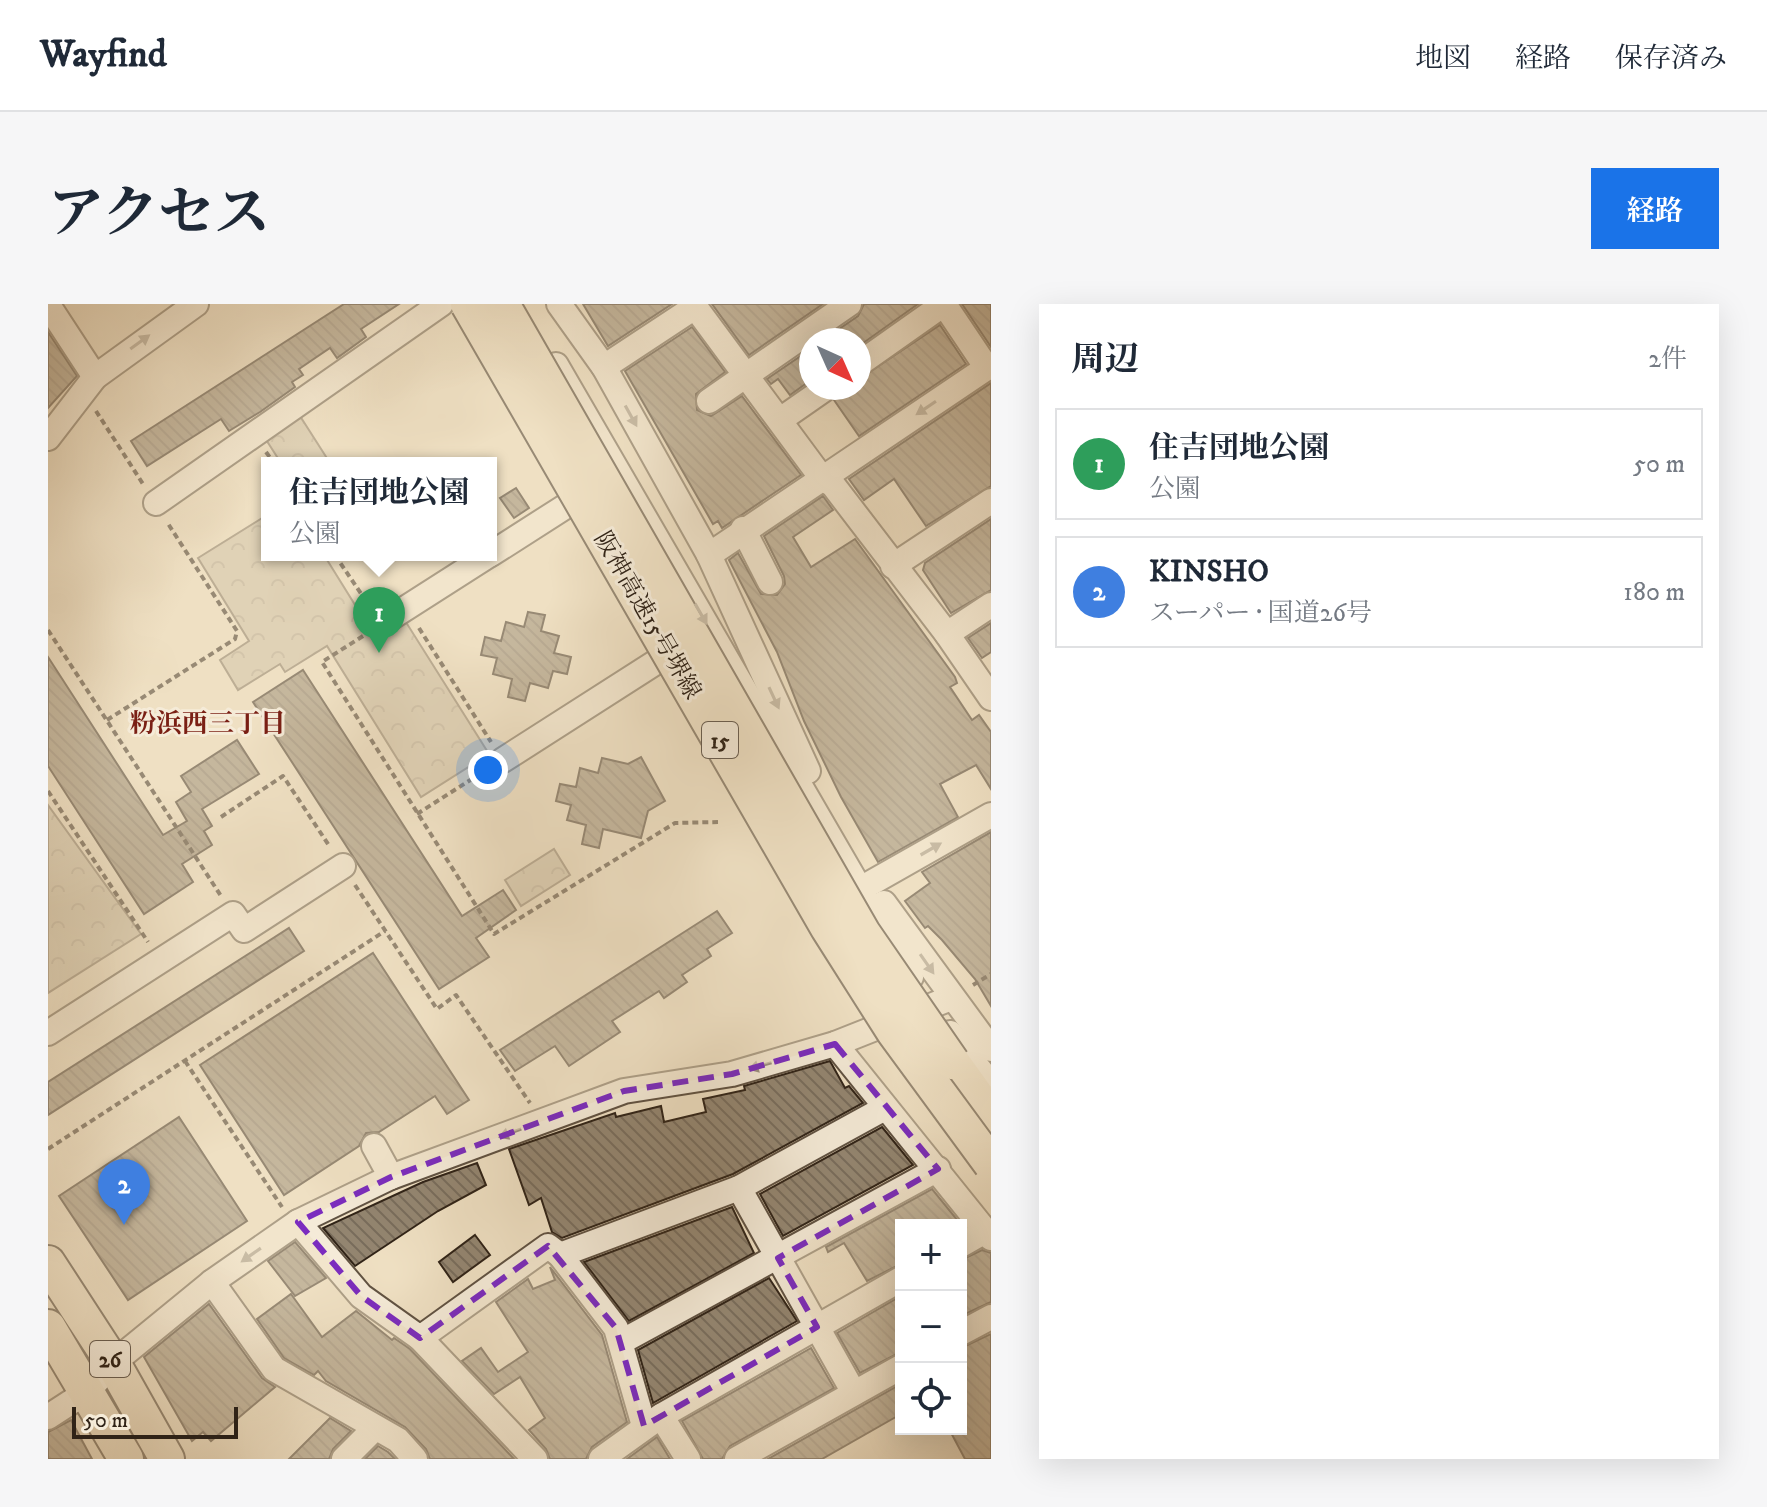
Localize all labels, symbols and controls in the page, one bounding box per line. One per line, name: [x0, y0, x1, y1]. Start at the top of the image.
text: Wayfind: [40, 31, 167, 79]
text: 地図: [1415, 41, 1471, 76]
text: 経路: [1515, 41, 1571, 76]
text: 保存済み: [1615, 41, 1727, 76]
button: 経路: [1591, 168, 1719, 249]
text: アクセス: [48, 180, 270, 250]
north arrow: [799, 328, 871, 400]
one-way arrow: [130, 335, 151, 351]
text: 周辺: [1071, 339, 1139, 381]
text: 2件: [1648, 343, 1687, 376]
one-way arrow: [915, 400, 937, 415]
one-way arrow: [625, 405, 638, 428]
text: 住吉団地公園: [1149, 430, 1329, 467]
text: 1: [1094, 448, 1104, 481]
text: 50 m: [1633, 448, 1685, 481]
popup: [261, 457, 497, 561]
text: 公園: [1149, 473, 1201, 506]
text: 住吉団地公園: [289, 475, 469, 512]
text: 公園: [289, 518, 341, 551]
street label: 阪神高速15号堺線: [587, 526, 707, 705]
text: KINSHO: [1149, 554, 1269, 591]
text: 2: [1093, 576, 1105, 609]
text: 180 m: [1623, 576, 1685, 609]
pin: 1: [353, 587, 405, 653]
text: スーパー · 国道26号: [1149, 597, 1372, 630]
one-way arrow: [694, 603, 708, 625]
one-way arrow: [767, 686, 781, 710]
district label: 粉浜西三丁目: [130, 708, 286, 741]
road number: 15: [702, 722, 738, 758]
your location: [468, 750, 508, 790]
one-way arrow: [920, 842, 942, 856]
one-way arrow: [919, 953, 934, 974]
one-way arrow: [748, 1060, 773, 1072]
one-way arrow: [498, 1127, 522, 1140]
pin: 2: [98, 1159, 150, 1225]
map controls: [895, 1219, 967, 1435]
button: +: [895, 1219, 967, 1291]
one-way arrow: [240, 1247, 261, 1262]
button: −: [895, 1291, 967, 1363]
road number: 26: [90, 1341, 130, 1377]
button: locate: [895, 1363, 967, 1435]
scale bar: [72, 1403, 238, 1439]
text: 50 m: [84, 1407, 128, 1434]

